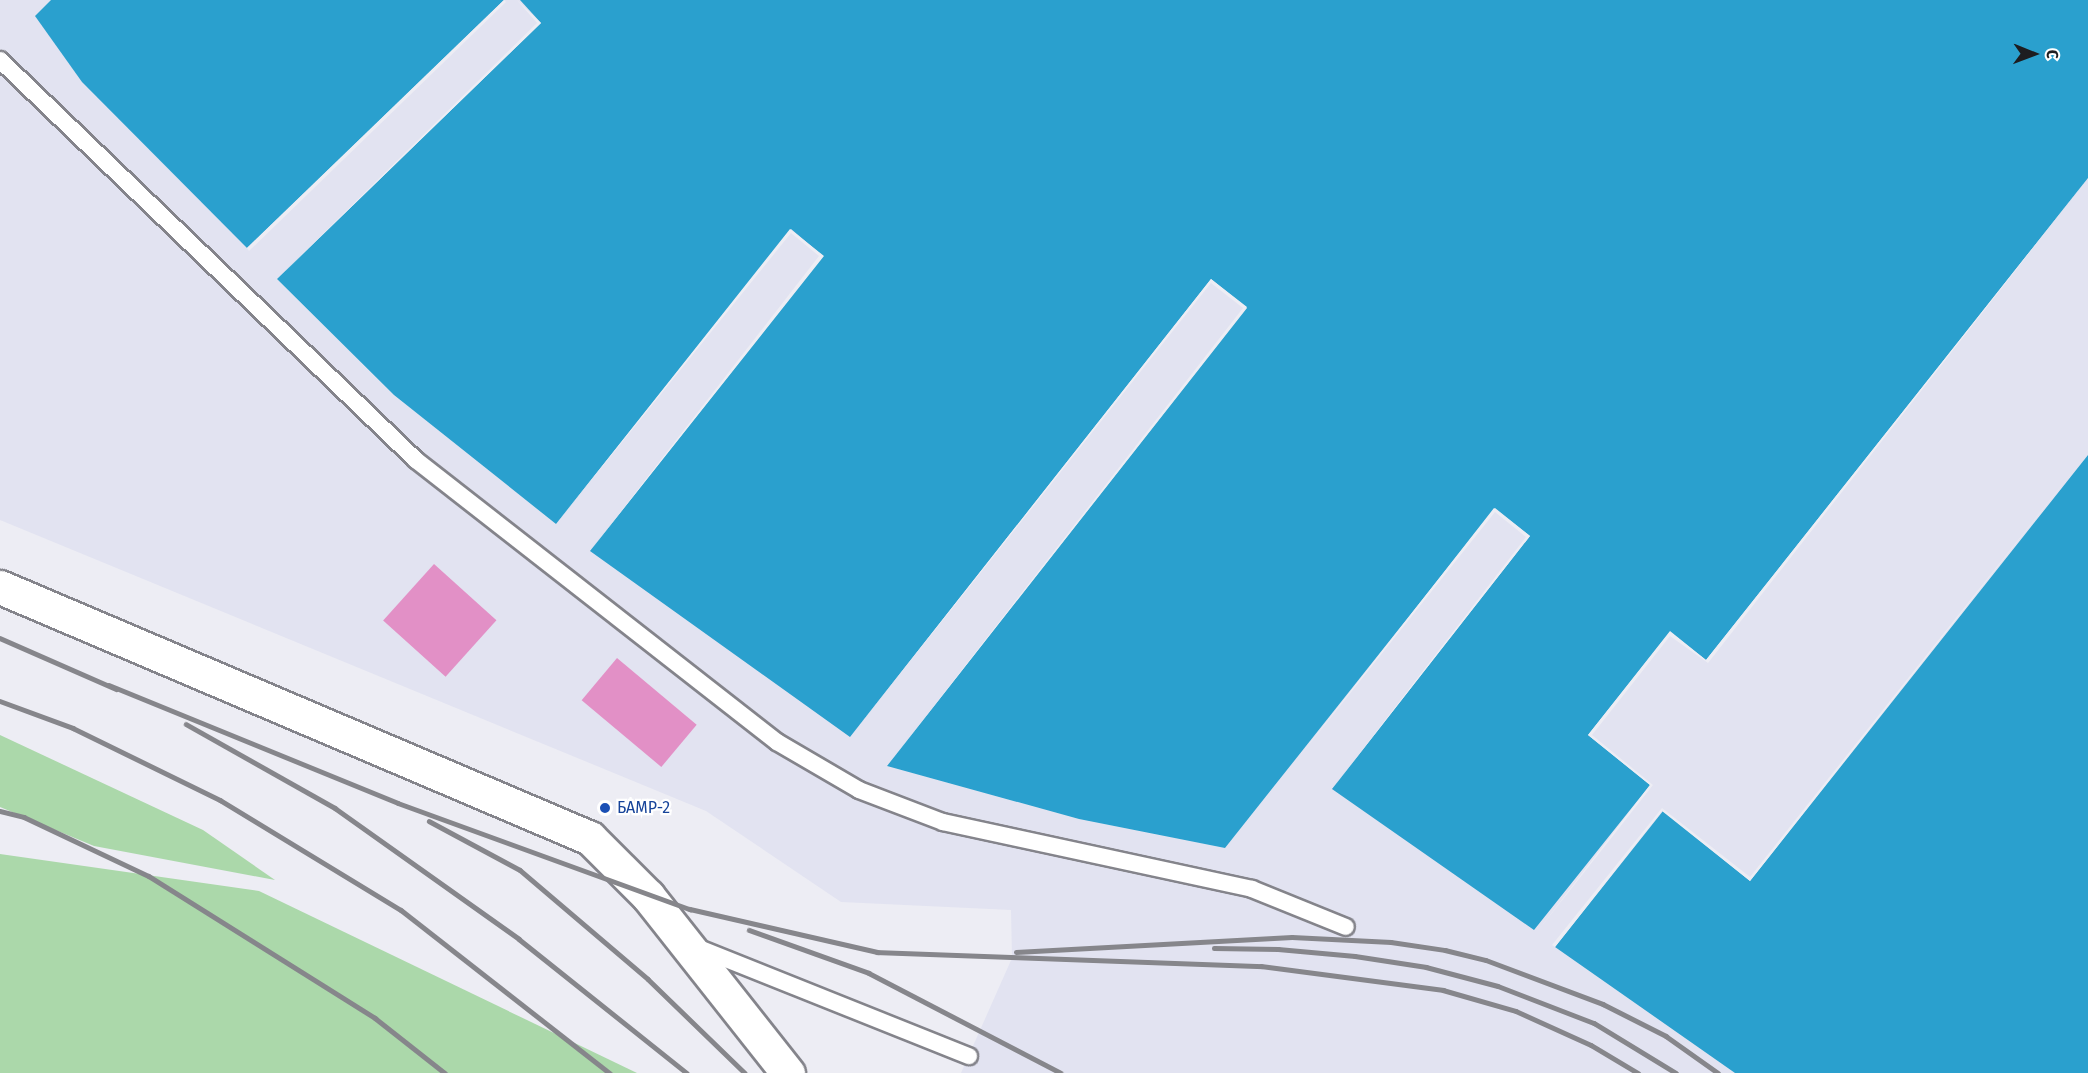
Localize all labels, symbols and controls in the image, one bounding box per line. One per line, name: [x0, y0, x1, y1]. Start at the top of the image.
north arrow: [2004, 24, 2064, 84]
text: С: [2043, 50, 2062, 59]
place label: БАМР-2: [617, 798, 670, 818]
marker: БАМР-2: [598, 801, 612, 815]

